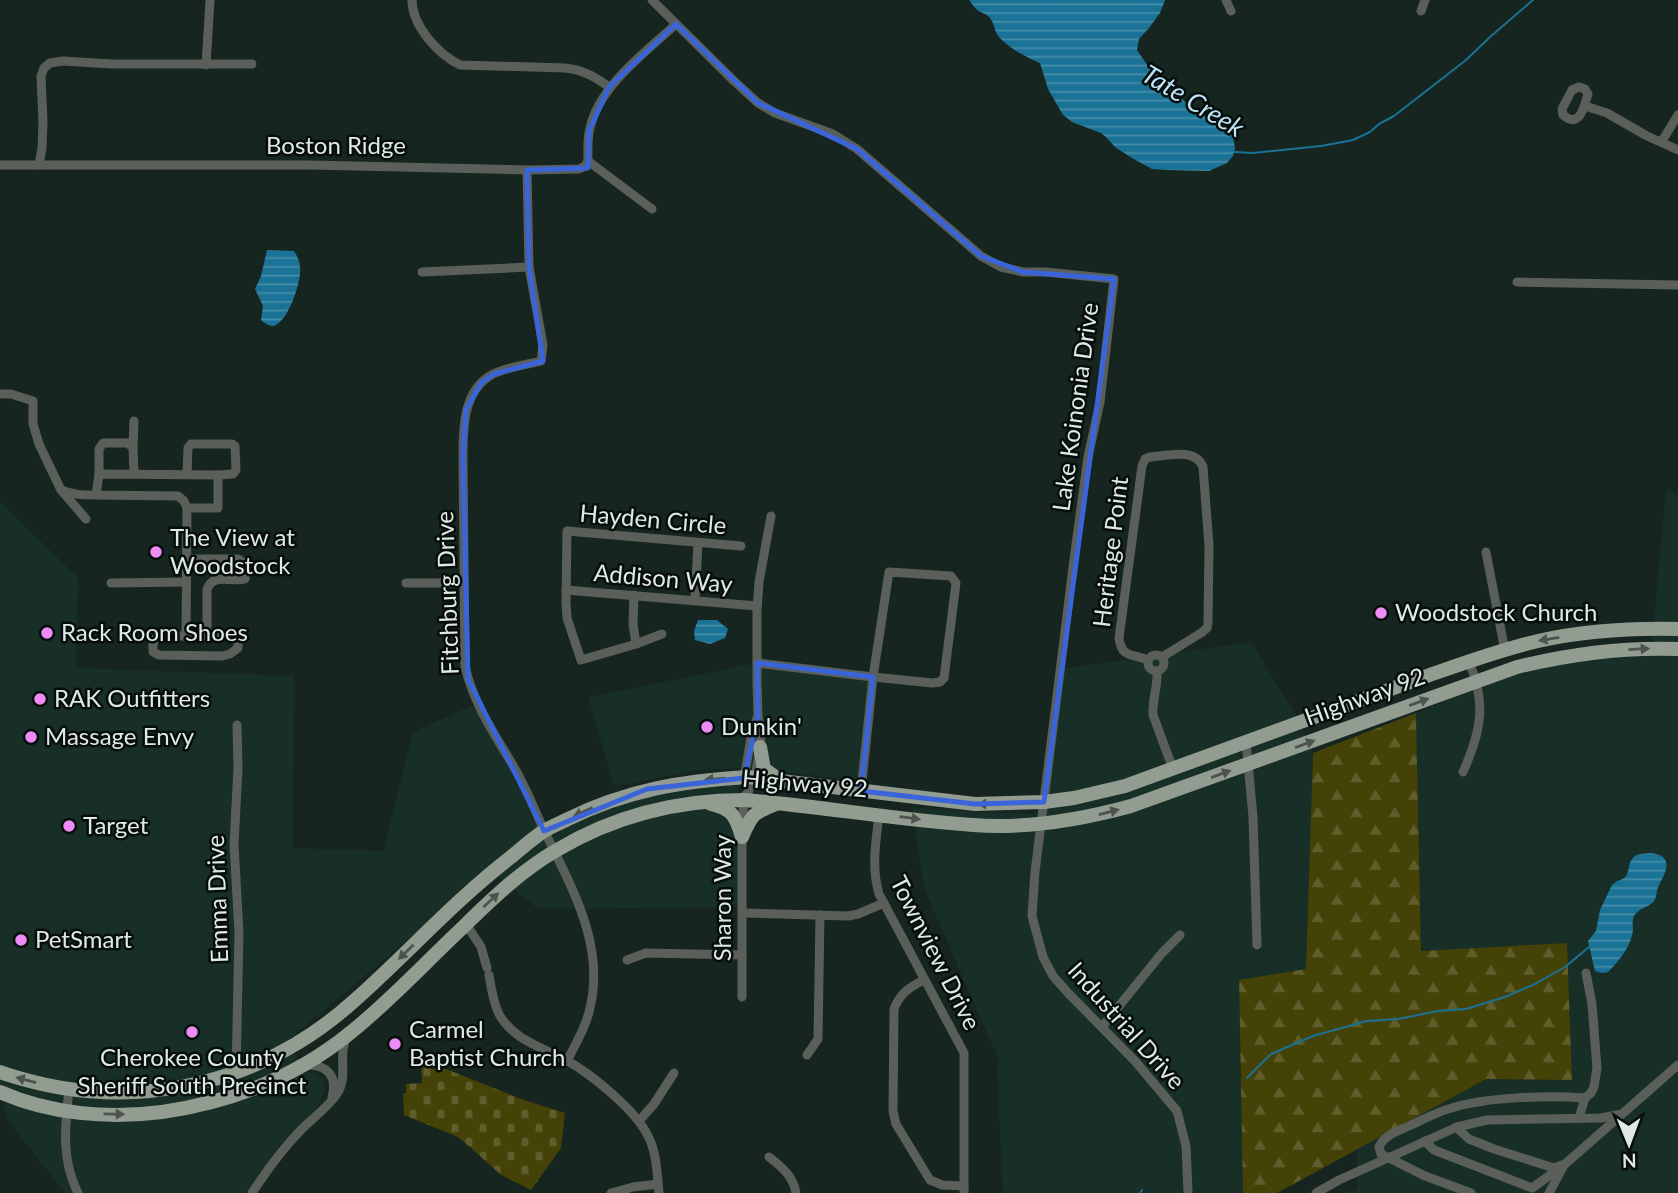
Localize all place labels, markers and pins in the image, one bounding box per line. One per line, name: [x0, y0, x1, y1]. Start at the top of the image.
place label: The View at Woodstock: [170, 522, 295, 579]
marker: The View at Woodstock: [148, 544, 164, 560]
place label: Woodstock Church: [1395, 597, 1597, 626]
marker: Woodstock Church: [1373, 605, 1389, 621]
place label: Rack Room Shoes: [61, 617, 248, 646]
marker: Rack Room Shoes: [39, 625, 55, 641]
place label: RAK Outfitters: [54, 683, 210, 712]
marker: RAK Outfitters: [32, 691, 48, 707]
place label: Dunkin': [721, 711, 802, 740]
marker: Dunkin': [699, 719, 715, 735]
place label: Massage Envy: [45, 721, 195, 750]
marker: Massage Envy: [23, 729, 39, 745]
place label: Target: [83, 810, 149, 839]
marker: Target: [61, 818, 77, 834]
place label: PetSmart: [35, 924, 132, 953]
marker: PetSmart: [13, 932, 29, 948]
place label: Carmel Baptist Church: [409, 1014, 565, 1071]
marker: Cherokee County Sheriff South Precinct: [184, 1024, 200, 1040]
marker: Carmel Baptist Church: [387, 1036, 403, 1052]
place label: Cherokee County Sheriff South Precinct: [78, 1042, 307, 1099]

